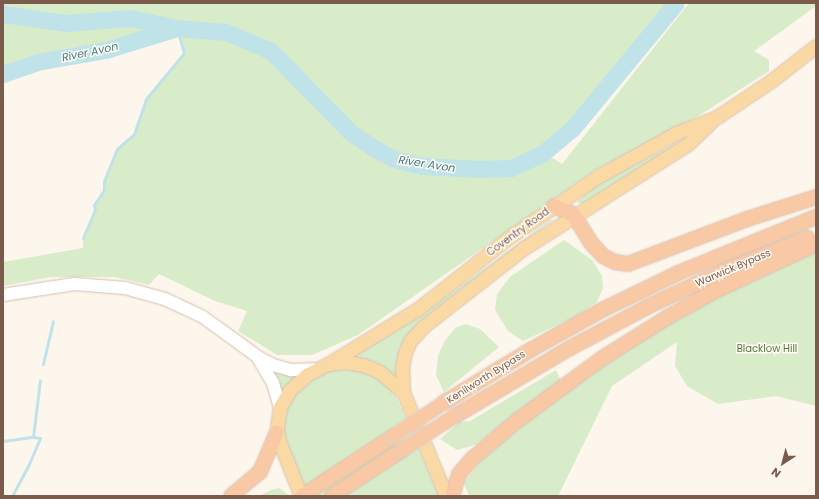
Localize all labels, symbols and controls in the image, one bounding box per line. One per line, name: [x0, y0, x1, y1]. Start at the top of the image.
water label: River Avon: [61, 40, 119, 64]
water label: River Avon: [398, 153, 456, 175]
street label: Coventry Road: [485, 205, 551, 259]
street label: Warwick Bypass: [694, 247, 772, 289]
park label: Blacklow Hill: [737, 343, 797, 355]
street label: Kenilworth Bypass: [445, 348, 527, 406]
north arrow: [763, 443, 803, 483]
text: N: [768, 464, 784, 482]

